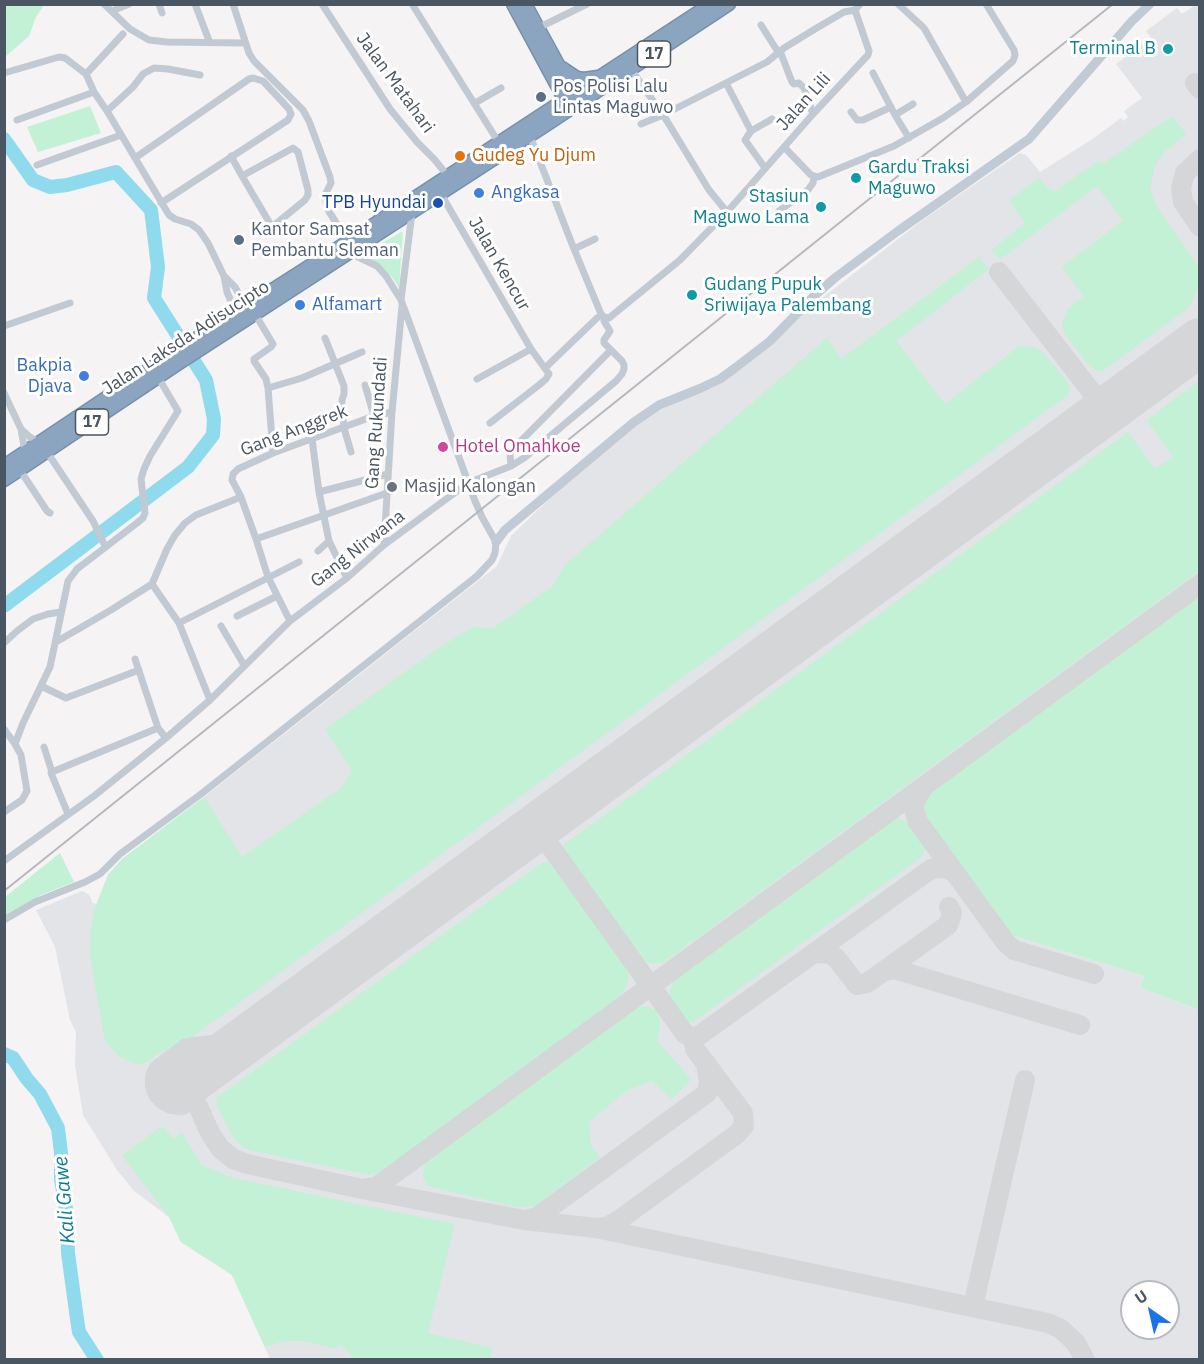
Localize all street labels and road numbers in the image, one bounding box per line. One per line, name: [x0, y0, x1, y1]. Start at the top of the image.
street label: Jalan Matahari: [351, 29, 439, 137]
road number: 17: [638, 41, 670, 67]
street label: Jalan Lili: [772, 69, 836, 135]
street label: Jalan Kencur: [463, 213, 535, 315]
street label: Jalan Laksda Adisucipto: [99, 276, 273, 400]
street label: Gang Rukundadi: [362, 356, 392, 490]
street label: Gang Anggrek: [237, 401, 351, 461]
road number: 17: [76, 409, 109, 435]
street label: Gang Nirwana: [307, 506, 409, 592]

